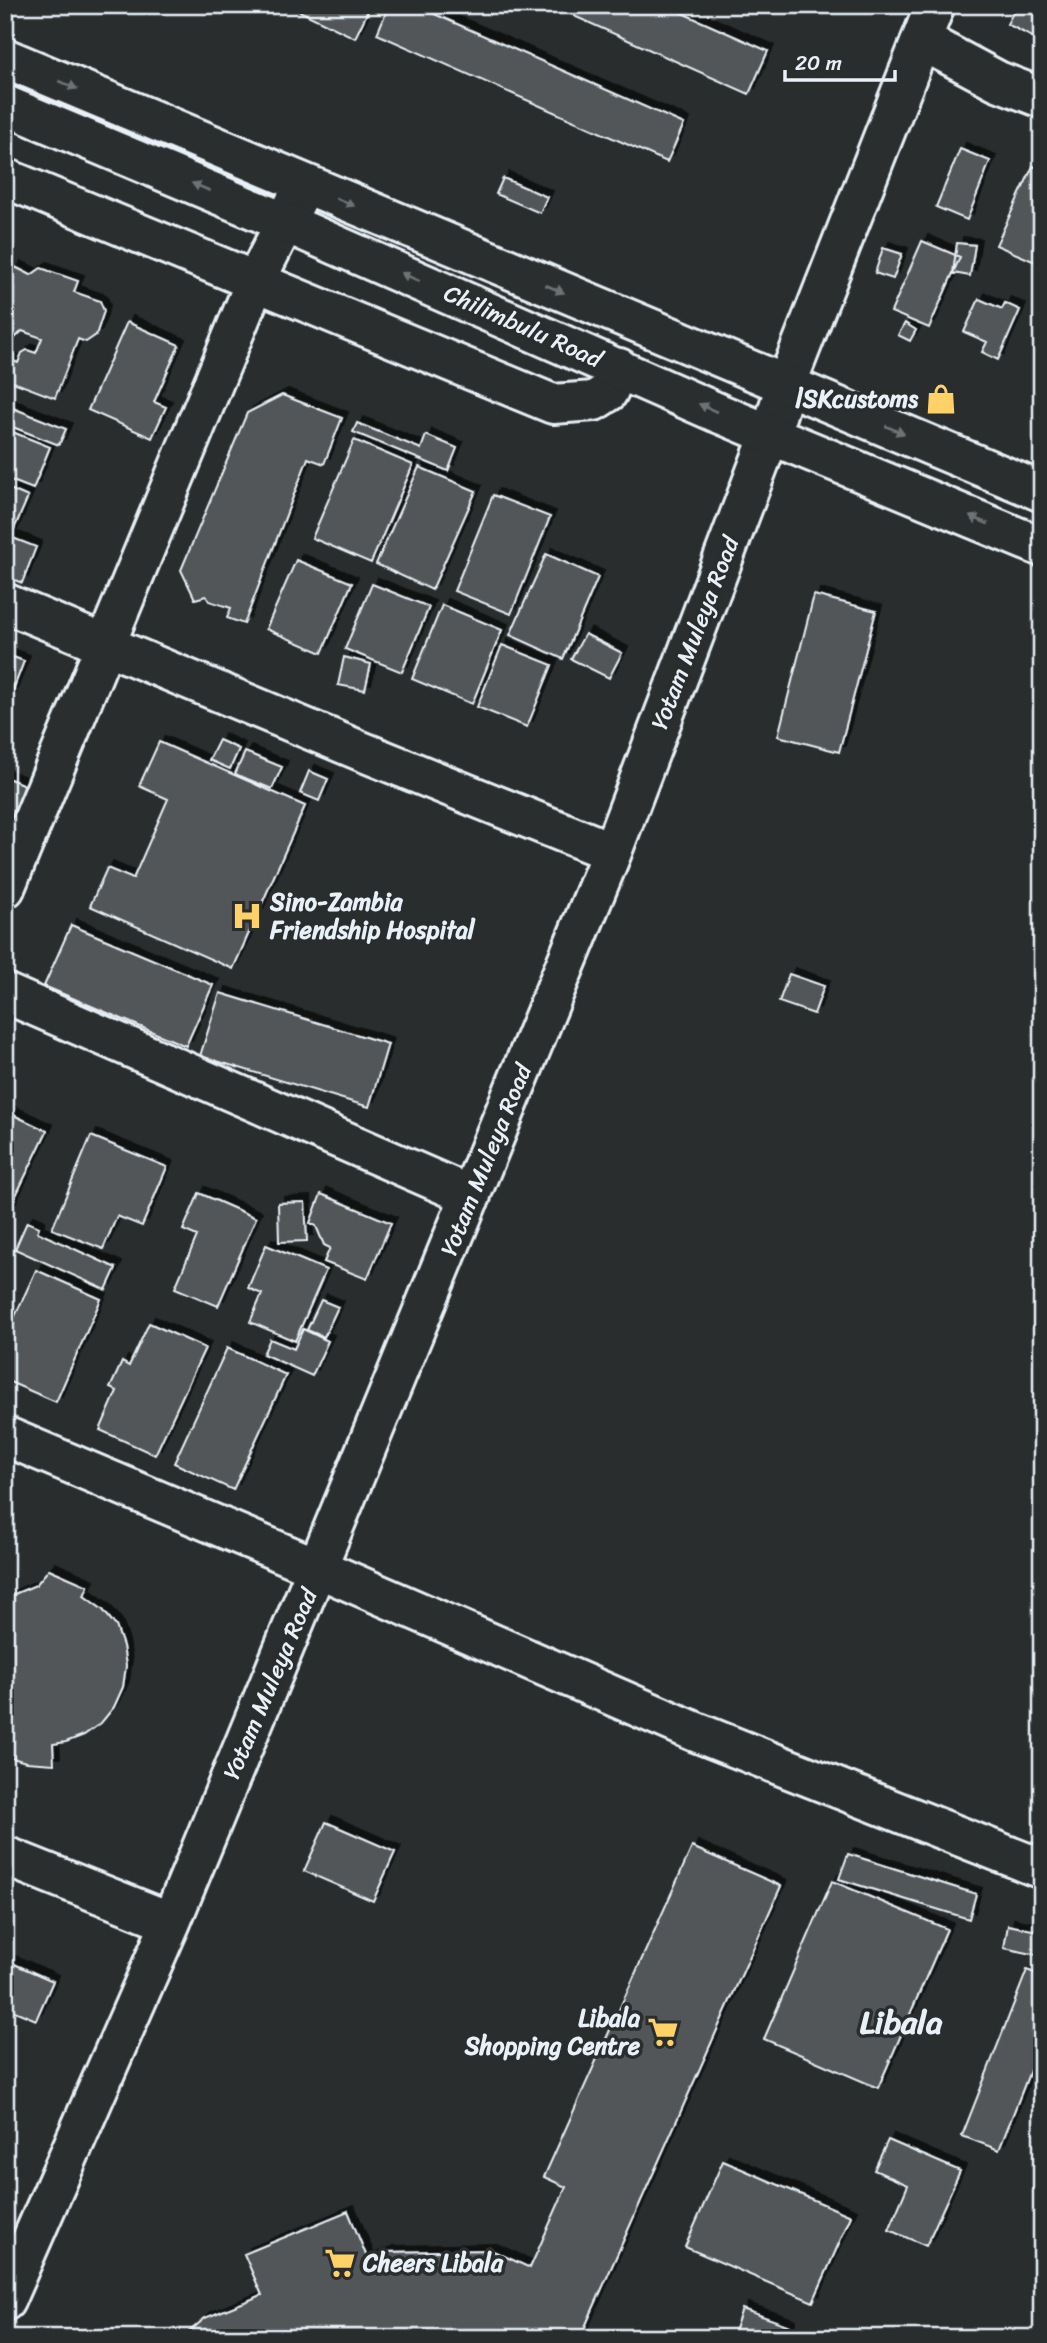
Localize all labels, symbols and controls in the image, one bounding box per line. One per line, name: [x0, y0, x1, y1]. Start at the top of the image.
scale bar: [785, 38, 895, 82]
text: 20 m: [795, 44, 842, 82]
one-way arrow: [58, 79, 79, 90]
one-way arrow: [191, 181, 211, 193]
one-way arrow: [335, 197, 356, 208]
one-way arrow: [400, 271, 420, 283]
street label: Chilimbulu Road: [437, 272, 610, 380]
one-way arrow: [545, 284, 566, 295]
place label: lSKcustoms: [795, 378, 919, 420]
shop icon: lSKcustoms: [924, 382, 958, 416]
one-way arrow: [698, 402, 718, 414]
one-way arrow: [884, 425, 905, 436]
one-way arrow: [968, 515, 989, 526]
street label: Yotam Muleya Road: [639, 529, 752, 736]
place label: Sino-Zambia Friendship Hospital: [269, 881, 476, 951]
hospital icon: Sino-Zambia Friendship Hospital: [230, 899, 264, 933]
street label: Yotam Muleya Road: [428, 1056, 544, 1263]
street label: Yotam Muleya Road: [211, 1580, 330, 1786]
district label: Libala: [860, 1994, 943, 2051]
place label: Libala Shopping Centre: [464, 1997, 641, 2067]
supermarket icon: Libala Shopping Centre: [646, 2015, 680, 2049]
place label: Cheers Libala: [362, 2242, 504, 2284]
supermarket icon: Cheers Libala: [323, 2246, 357, 2280]

